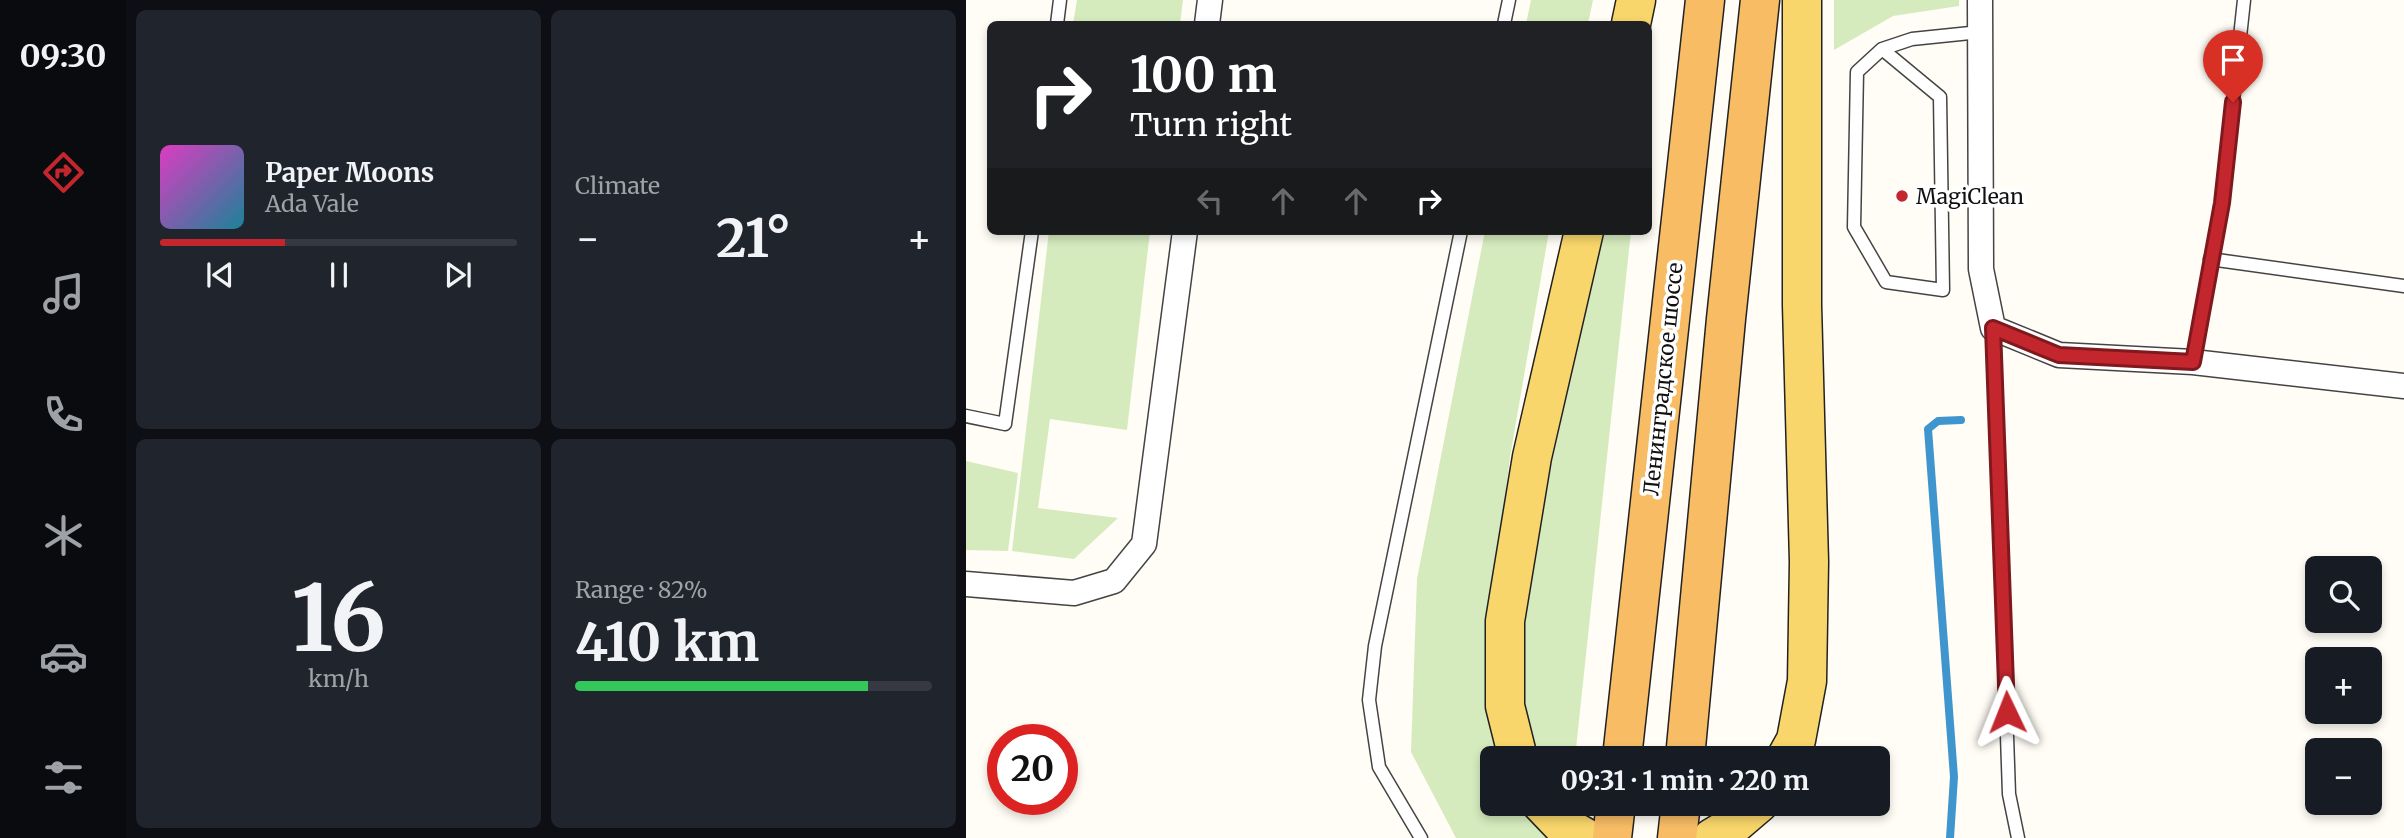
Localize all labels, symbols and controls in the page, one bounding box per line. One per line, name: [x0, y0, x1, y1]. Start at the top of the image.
pin: [2203, 30, 2263, 102]
text: 09:30: [19, 36, 107, 76]
icon: arrive: [2214, 41, 2252, 79]
text: 100 m: [1130, 44, 1277, 105]
icon: right: [1015, 49, 1106, 140]
text: Turn right: [1130, 105, 1292, 145]
icon: directions: [39, 148, 88, 197]
text: Paper Moons: [265, 156, 434, 189]
text: Climate: [575, 171, 660, 200]
icon: left: [1191, 182, 1229, 220]
icon: ahead: [1264, 182, 1302, 220]
icon: ahead: [1337, 182, 1375, 220]
icon: right: [1410, 182, 1448, 220]
place label: MagiClean: [1916, 183, 2024, 210]
marker: MagiClean: [1894, 188, 1910, 204]
text: Ada Vale: [265, 189, 359, 218]
text: 21°: [716, 206, 791, 271]
text: −: [575, 215, 600, 262]
text: +: [907, 215, 932, 262]
icon: previous: [201, 256, 239, 294]
icon: pause: [320, 256, 358, 294]
icon: next: [439, 256, 477, 294]
street label: Ленинградское шоссе: [1637, 261, 1689, 497]
icon: music: [39, 269, 88, 318]
icon: phone: [39, 390, 88, 439]
icon: climate: [39, 511, 88, 560]
map controls: [2305, 556, 2382, 815]
button: search: [2305, 556, 2382, 633]
text: 16: [291, 561, 386, 676]
text: Range · 82%: [575, 575, 708, 604]
text: 410 km: [575, 610, 759, 675]
icon: car: [39, 632, 88, 681]
button: +: [2305, 647, 2382, 724]
text: km/h: [308, 664, 369, 693]
position arrow: [1970, 675, 2044, 749]
speed limit sign: 20: [987, 724, 1078, 815]
button: −: [2305, 738, 2382, 815]
icon: filters: [39, 753, 88, 802]
text: 09:31 · 1 min · 220 m: [1561, 764, 1809, 797]

